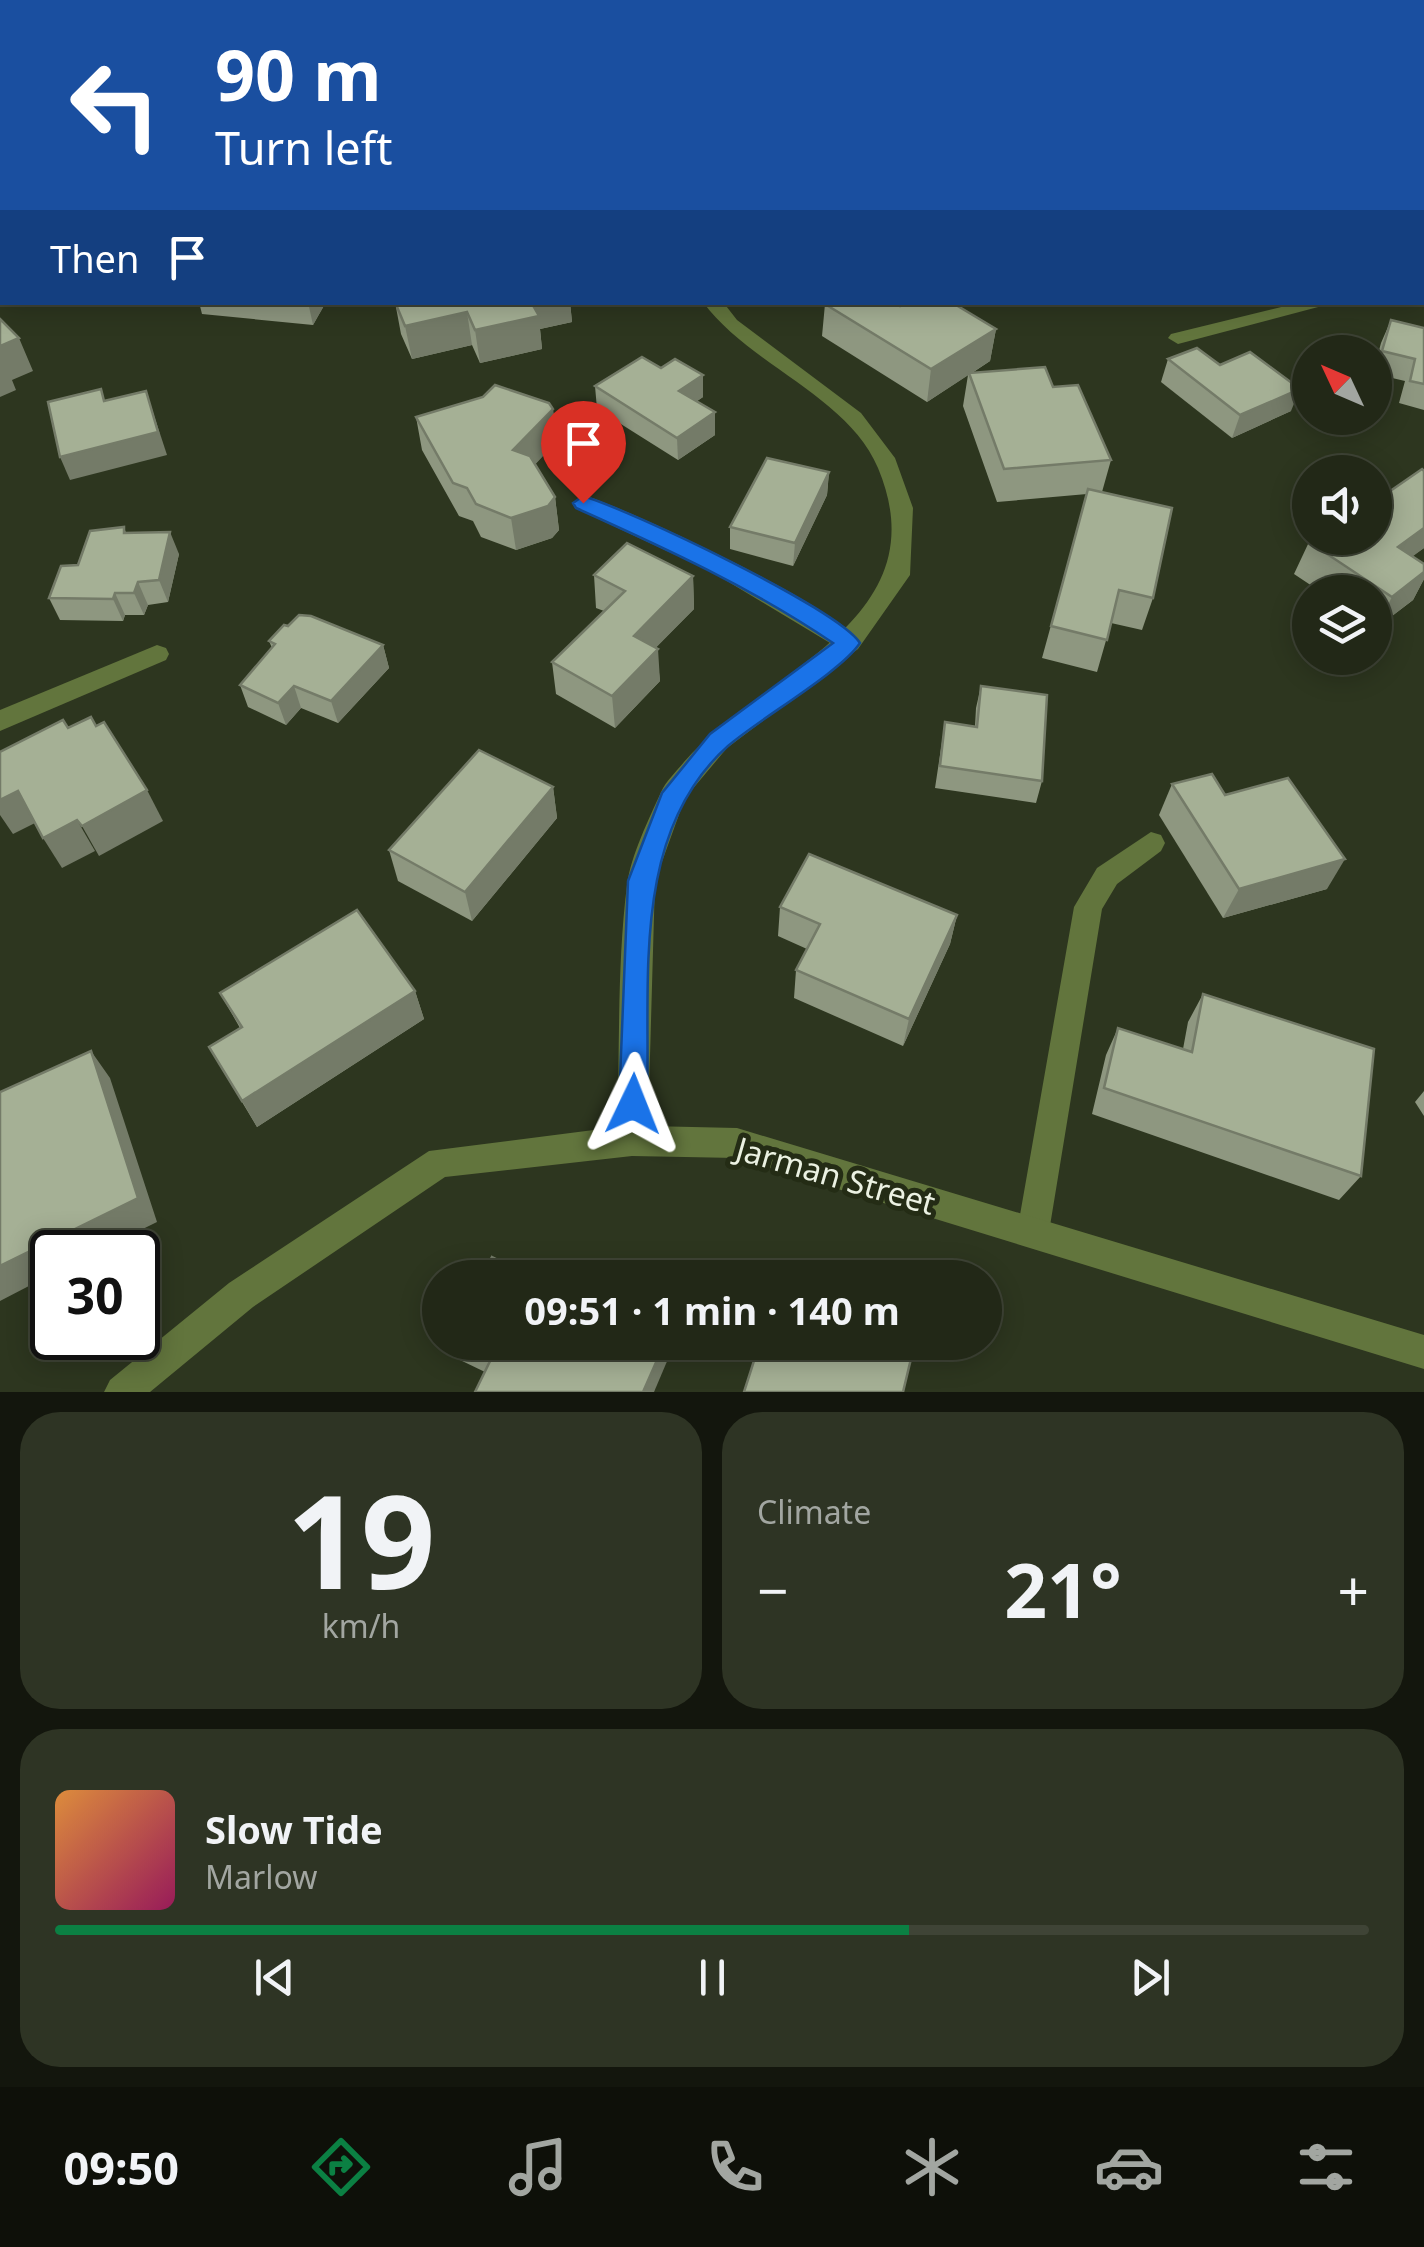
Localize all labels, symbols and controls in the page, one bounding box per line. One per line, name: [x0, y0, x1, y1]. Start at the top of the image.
text: 90 m: [215, 26, 382, 122]
icon: left: [50, 40, 180, 170]
text: Turn left: [215, 117, 392, 178]
icon: arrive: [160, 230, 215, 285]
text: Then: [50, 232, 140, 284]
north arrow: [1292, 335, 1392, 435]
map controls: [1292, 335, 1392, 675]
pin: [541, 401, 626, 504]
icon: arrive: [556, 416, 611, 471]
button: sound: [1292, 455, 1392, 555]
button: layers: [1292, 575, 1392, 675]
position arrow: [581, 1052, 685, 1156]
street label: Jarman Street: [729, 1125, 941, 1224]
speed limit sign: 30: [30, 1230, 160, 1360]
text: 09:51 · 1 min · 140 m: [524, 1284, 900, 1336]
text: 19: [287, 1450, 435, 1627]
text: Climate: [757, 1490, 871, 1533]
text: 21°: [1004, 1538, 1122, 1640]
text: −: [757, 1552, 788, 1627]
text: +: [1338, 1552, 1369, 1627]
text: km/h: [322, 1604, 400, 1647]
text: Slow Tide: [205, 1803, 383, 1855]
text: Marlow: [205, 1855, 317, 1898]
icon: previous: [247, 1950, 302, 2005]
icon: pause: [685, 1950, 740, 2005]
icon: next: [1123, 1950, 1178, 2005]
icon: directions: [306, 2132, 376, 2202]
icon: music: [503, 2132, 573, 2202]
icon: phone: [700, 2132, 770, 2202]
icon: climate: [897, 2132, 967, 2202]
icon: car: [1094, 2132, 1164, 2202]
icon: filters: [1291, 2132, 1361, 2202]
text: 09:50: [63, 2137, 179, 2198]

